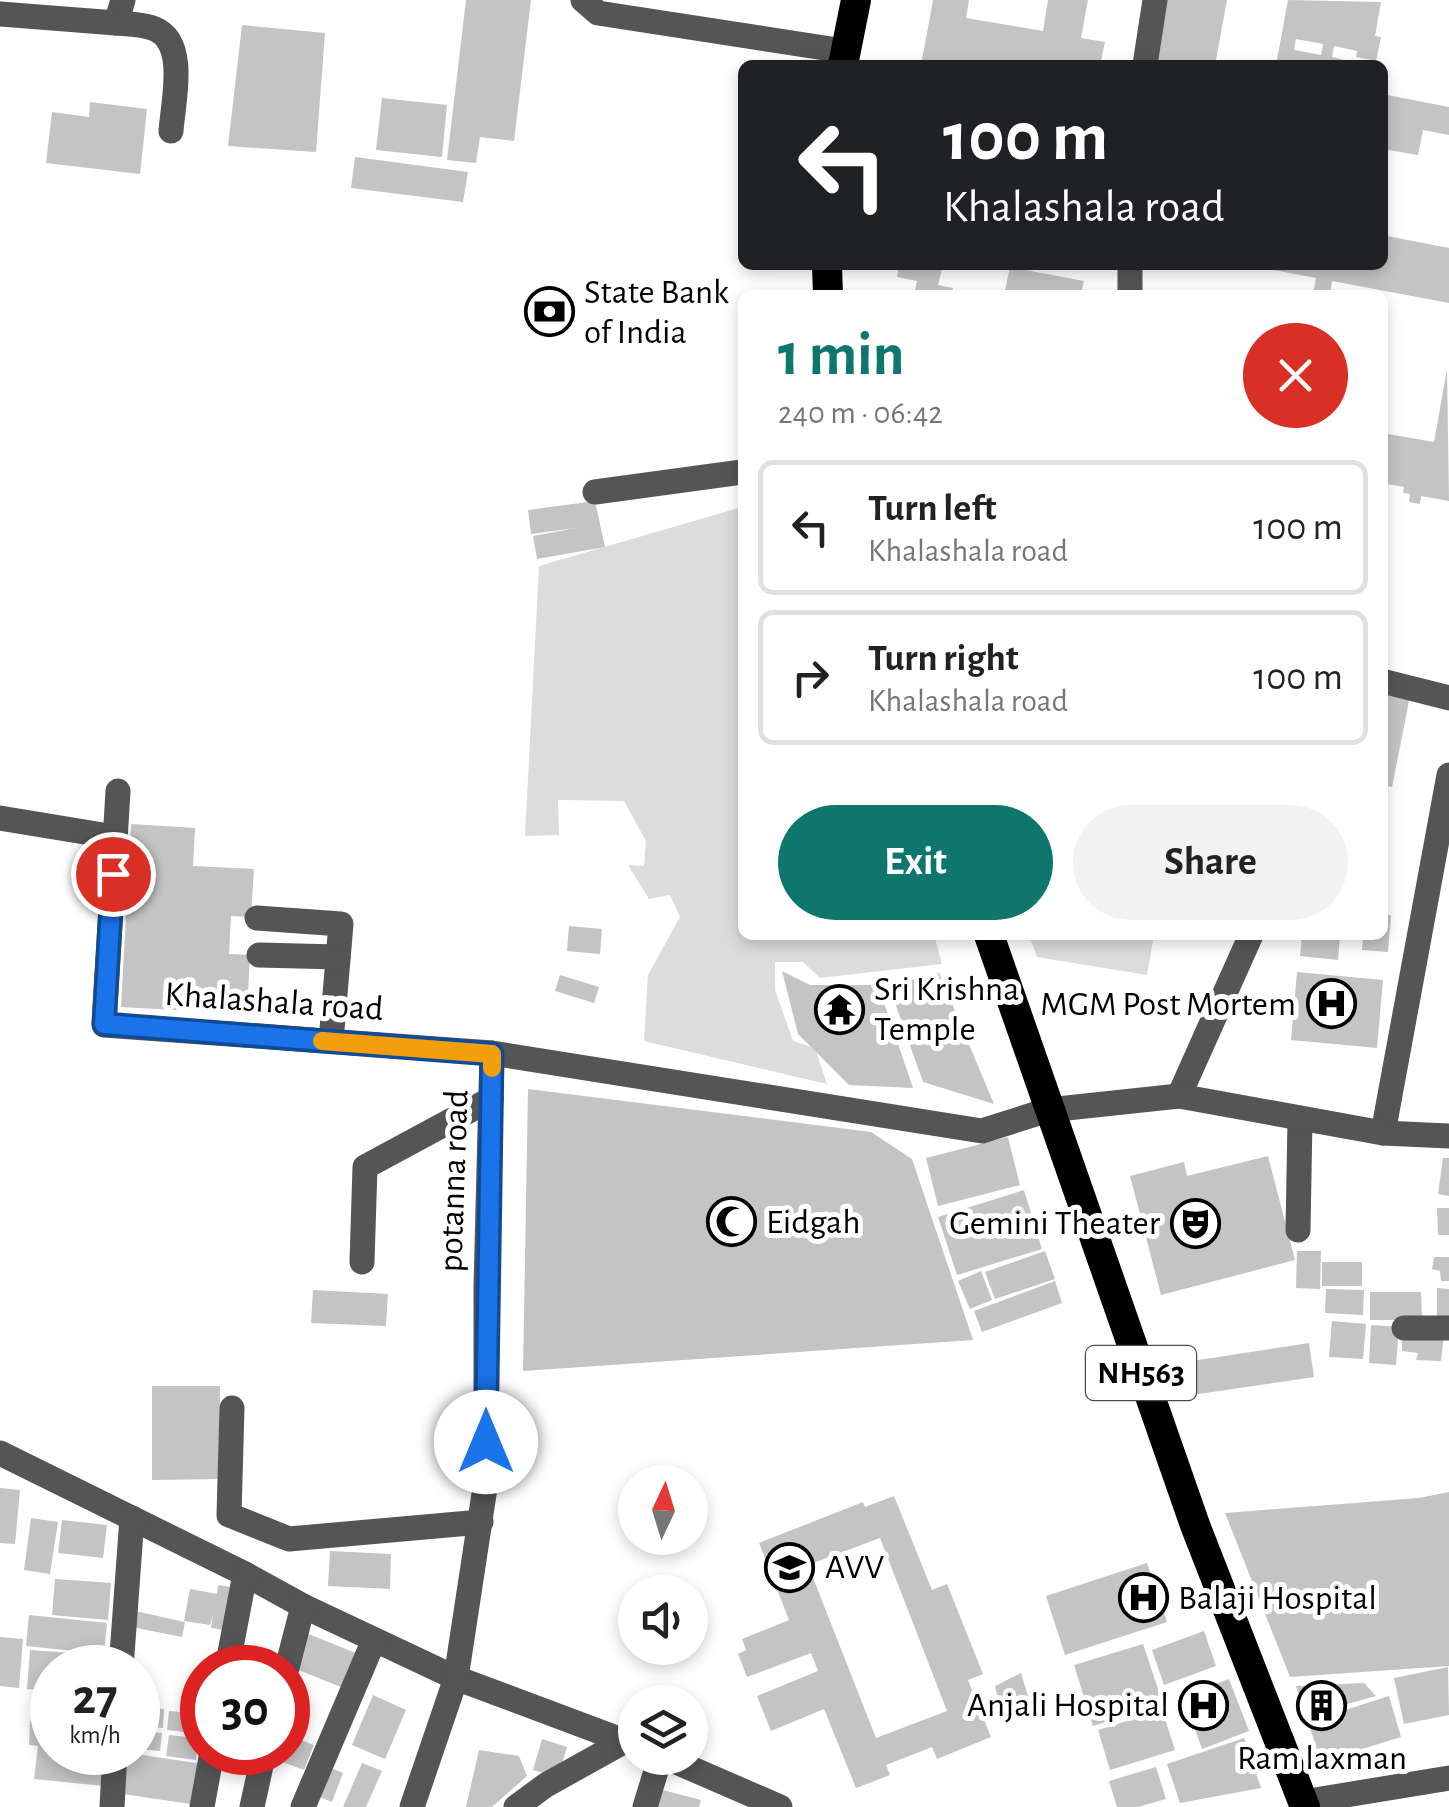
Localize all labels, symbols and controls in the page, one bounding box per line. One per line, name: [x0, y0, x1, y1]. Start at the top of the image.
icon: left: [778, 100, 908, 230]
text: 100 m: [943, 103, 1108, 173]
text: Khalashala road: [943, 185, 1225, 230]
place label: State Bank of India: [584, 275, 729, 350]
bank icon: State Bank of India: [523, 286, 575, 338]
button: close: [1243, 323, 1348, 428]
text: 1 min: [778, 326, 904, 386]
text: 240 m · 06:42: [778, 397, 943, 429]
text: Turn left: [868, 490, 996, 528]
icon: left: [783, 500, 838, 555]
text: 100 m: [1253, 509, 1343, 547]
text: Khalashala road: [868, 535, 1068, 567]
text: Turn right: [868, 640, 1018, 678]
icon: right: [783, 650, 838, 705]
text: 100 m: [1253, 659, 1343, 697]
text: Khalashala road: [868, 685, 1068, 717]
button: Exit: [778, 805, 1053, 920]
button: Share: [1073, 805, 1348, 920]
pin: [71, 832, 156, 917]
icon: arrive: [86, 847, 141, 902]
place label: Sri Krishna Temple: [874, 972, 1019, 1047]
street label: Khalashala road: [164, 977, 384, 1027]
hospital icon: MGM Post Mortem: [1305, 978, 1357, 1030]
temple icon: Sri Krishna Temple: [813, 983, 865, 1035]
place label: MGM Post Mortem: [1040, 987, 1296, 1022]
street label: potanna road: [433, 1089, 475, 1273]
mosque icon: Eidgah: [705, 1196, 757, 1248]
theatre icon: Gemini Theater: [1169, 1197, 1221, 1249]
place label: Eidgah: [766, 1205, 860, 1240]
place label: Gemini Theater: [949, 1206, 1161, 1241]
road number: NH563: [1086, 1346, 1196, 1400]
position arrow: [434, 1390, 538, 1494]
north arrow: [618, 1465, 708, 1555]
map controls: [618, 1465, 708, 1775]
school or university icon: AVV: [764, 1541, 816, 1593]
place label: AVV: [825, 1550, 884, 1585]
hospital icon: Balaji Hospital: [1117, 1572, 1169, 1624]
button: sound: [618, 1575, 708, 1665]
place label: Balaji Hospital: [1178, 1581, 1377, 1616]
speed limit sign: 30: [180, 1645, 310, 1775]
text: 27: [72, 1673, 118, 1723]
hospital icon: Anjali Hospital: [1178, 1679, 1230, 1731]
building icon: Ram laxman: [1296, 1680, 1348, 1732]
button: layers: [618, 1685, 708, 1775]
place label: Anjali Hospital: [967, 1688, 1169, 1723]
text: km/h: [69, 1723, 121, 1748]
place label: Ram laxman: [1237, 1741, 1407, 1776]

